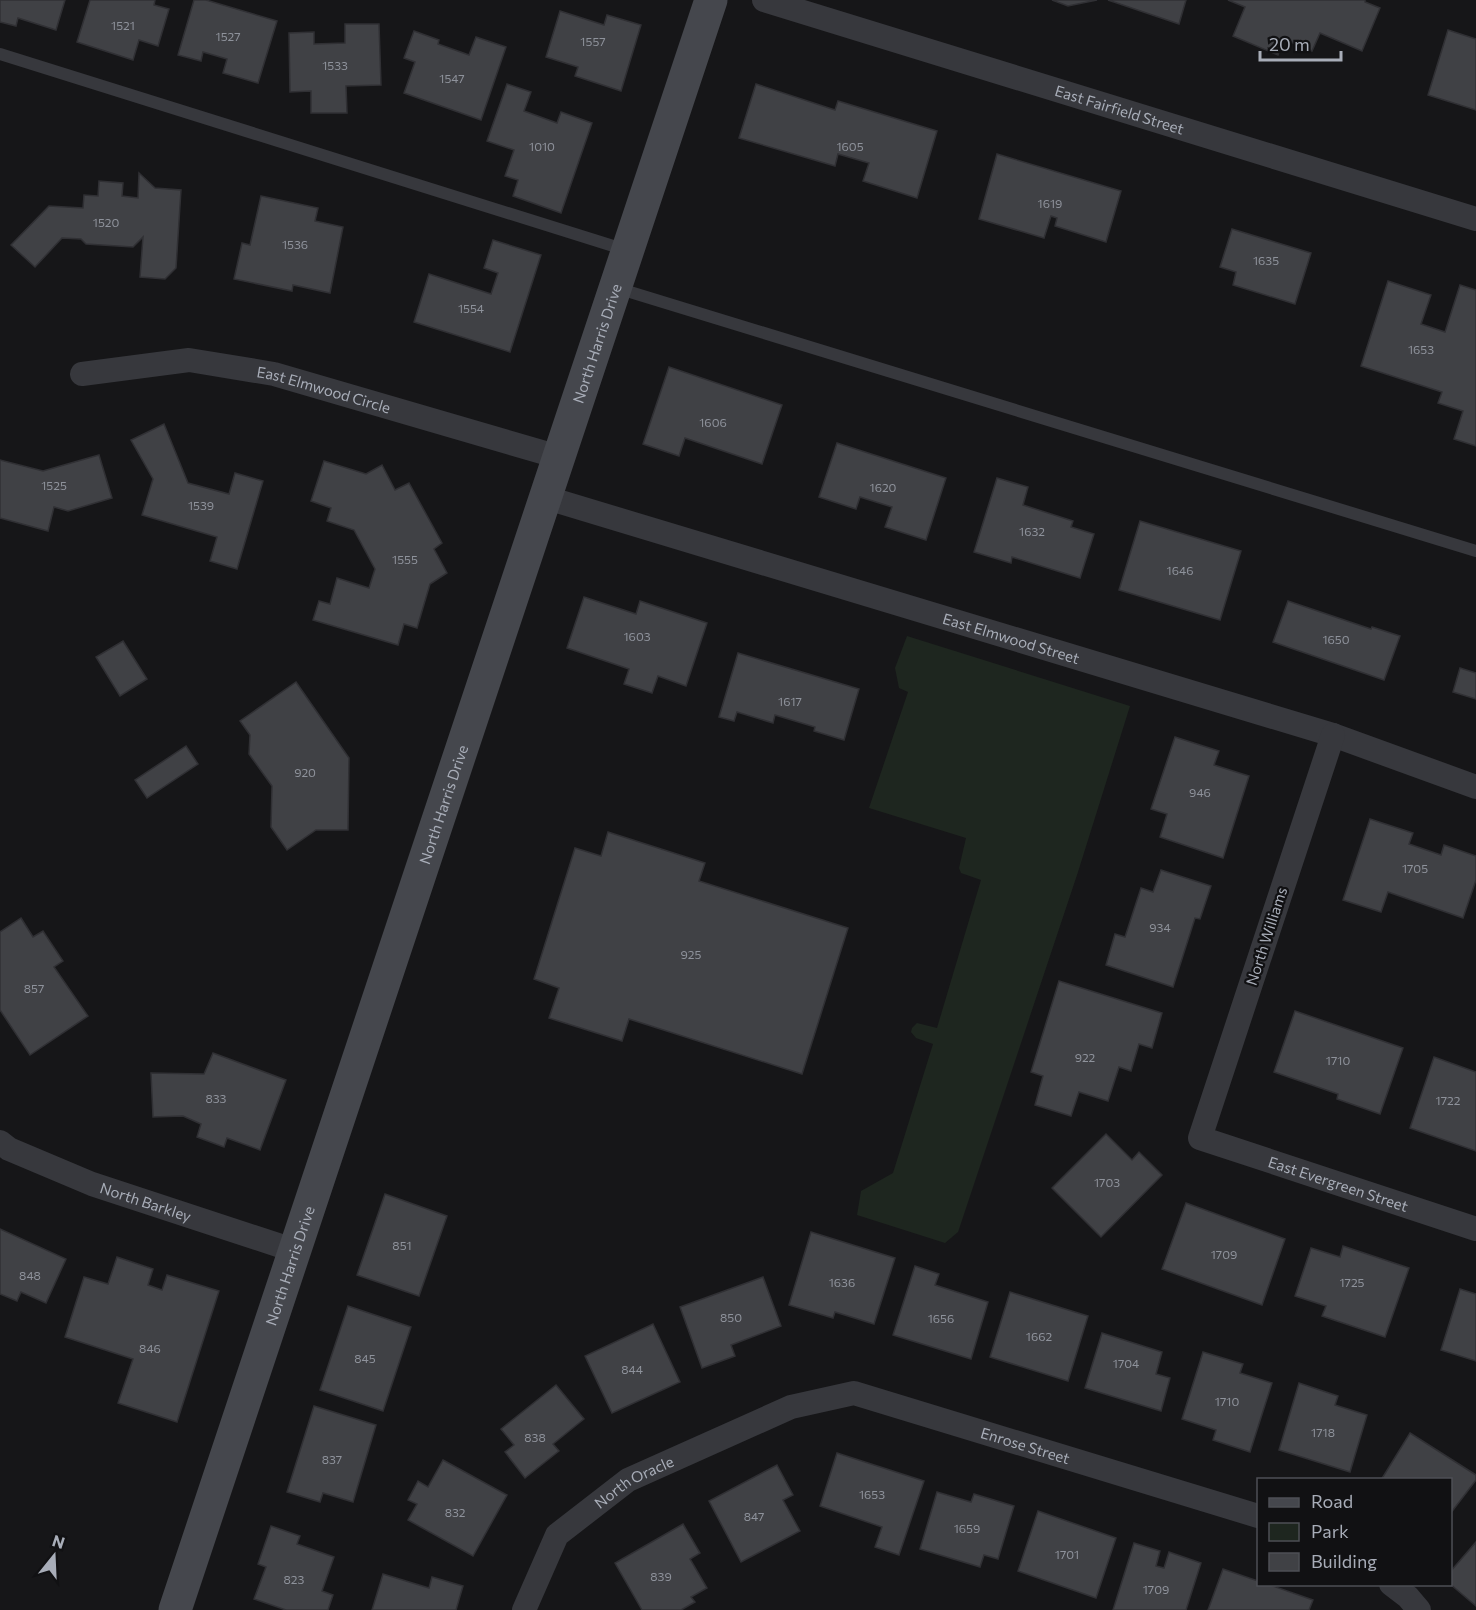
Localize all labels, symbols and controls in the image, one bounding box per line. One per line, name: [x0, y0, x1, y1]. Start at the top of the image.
house number: 1521: [111, 18, 135, 32]
scale bar: [1260, 24, 1341, 62]
house number: 1527: [216, 29, 240, 43]
text: 20 m: [1269, 33, 1310, 55]
house number: 1557: [580, 34, 606, 48]
house number: 1533: [322, 58, 348, 72]
house number: 1547: [439, 71, 465, 85]
street label: East Fairfield Street: [1053, 81, 1186, 138]
house number: 1010: [529, 139, 555, 153]
house number: 1605: [836, 139, 864, 153]
house number: 1619: [1038, 196, 1062, 210]
house number: 1520: [93, 215, 119, 229]
house number: 1536: [282, 237, 308, 251]
house number: 1635: [1253, 253, 1279, 267]
street label: North Harris Drive: [568, 281, 625, 405]
house number: 1554: [458, 301, 484, 315]
house number: 1653: [1408, 342, 1434, 356]
street label: East Elmwood Circle: [255, 362, 393, 417]
house number: 1606: [699, 415, 727, 429]
house number: 1525: [41, 478, 67, 492]
house number: 1620: [870, 480, 897, 494]
house number: 1539: [188, 498, 214, 512]
house number: 1632: [1019, 524, 1045, 538]
house number: 1555: [392, 552, 418, 566]
house number: 1646: [1167, 563, 1193, 577]
street label: East Elmwood Street: [941, 609, 1082, 667]
house number: 1603: [623, 629, 651, 643]
house number: 1650: [1322, 632, 1350, 646]
house number: 1617: [778, 694, 802, 708]
street label: North Harris Drive: [415, 742, 471, 867]
house number: 920: [294, 765, 316, 779]
house number: 946: [1189, 785, 1211, 799]
house number: 1705: [1402, 861, 1428, 875]
street label: North Williams: [1242, 884, 1290, 987]
house number: 934: [1149, 920, 1171, 934]
house number: 925: [681, 947, 701, 961]
house number: 857: [24, 981, 44, 995]
house number: 922: [1075, 1050, 1096, 1064]
house number: 1710: [1326, 1053, 1350, 1067]
house number: 833: [206, 1091, 227, 1105]
house number: 1722: [1436, 1093, 1461, 1107]
street label: East Evergreen Street: [1266, 1152, 1411, 1215]
house number: 1703: [1094, 1175, 1120, 1189]
street label: North Barkley: [98, 1178, 194, 1225]
street label: North Harris Drive: [261, 1203, 318, 1328]
house number: 851: [392, 1238, 412, 1252]
house number: 1709: [1211, 1247, 1237, 1261]
house number: 848: [19, 1268, 41, 1282]
house number: 1636: [829, 1275, 855, 1289]
house number: 1725: [1339, 1275, 1365, 1289]
house number: 850: [720, 1310, 742, 1324]
house number: 1656: [928, 1311, 954, 1325]
house number: 1662: [1026, 1329, 1053, 1343]
house number: 846: [139, 1341, 161, 1355]
house number: 845: [354, 1351, 376, 1365]
house number: 1704: [1113, 1356, 1139, 1370]
house number: 844: [621, 1362, 643, 1376]
house number: 1710: [1215, 1394, 1239, 1408]
street label: Enrose Street: [979, 1423, 1072, 1467]
house number: 1718: [1311, 1425, 1335, 1439]
house number: 838: [524, 1430, 546, 1444]
house number: 837: [322, 1452, 342, 1466]
street label: North Oracle: [591, 1452, 676, 1512]
legend: [1257, 1478, 1452, 1586]
house number: 1653: [859, 1487, 885, 1501]
text: Road: [1311, 1490, 1353, 1512]
house number: 832: [445, 1505, 466, 1519]
house number: 847: [744, 1509, 764, 1523]
text: Park: [1311, 1520, 1349, 1542]
house number: 1659: [954, 1521, 980, 1535]
north arrow: [24, 1526, 84, 1586]
text: N: [50, 1530, 67, 1552]
house number: 1701: [1055, 1547, 1079, 1561]
text: Building: [1311, 1550, 1377, 1572]
house number: 839: [650, 1569, 672, 1583]
house number: 823: [284, 1572, 305, 1586]
house number: 1709: [1143, 1582, 1169, 1596]

